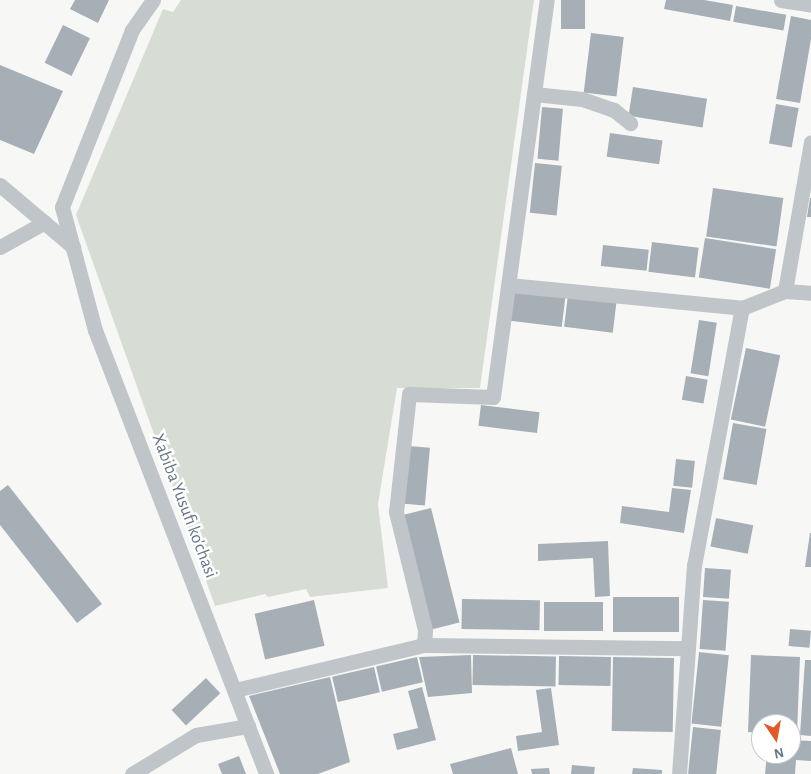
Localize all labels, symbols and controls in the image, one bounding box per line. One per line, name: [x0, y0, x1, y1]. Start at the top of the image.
street label: Xabiba Yusufi ko'chasi: [147, 431, 221, 581]
north arrow: [751, 714, 801, 764]
text: N: [773, 745, 785, 761]

